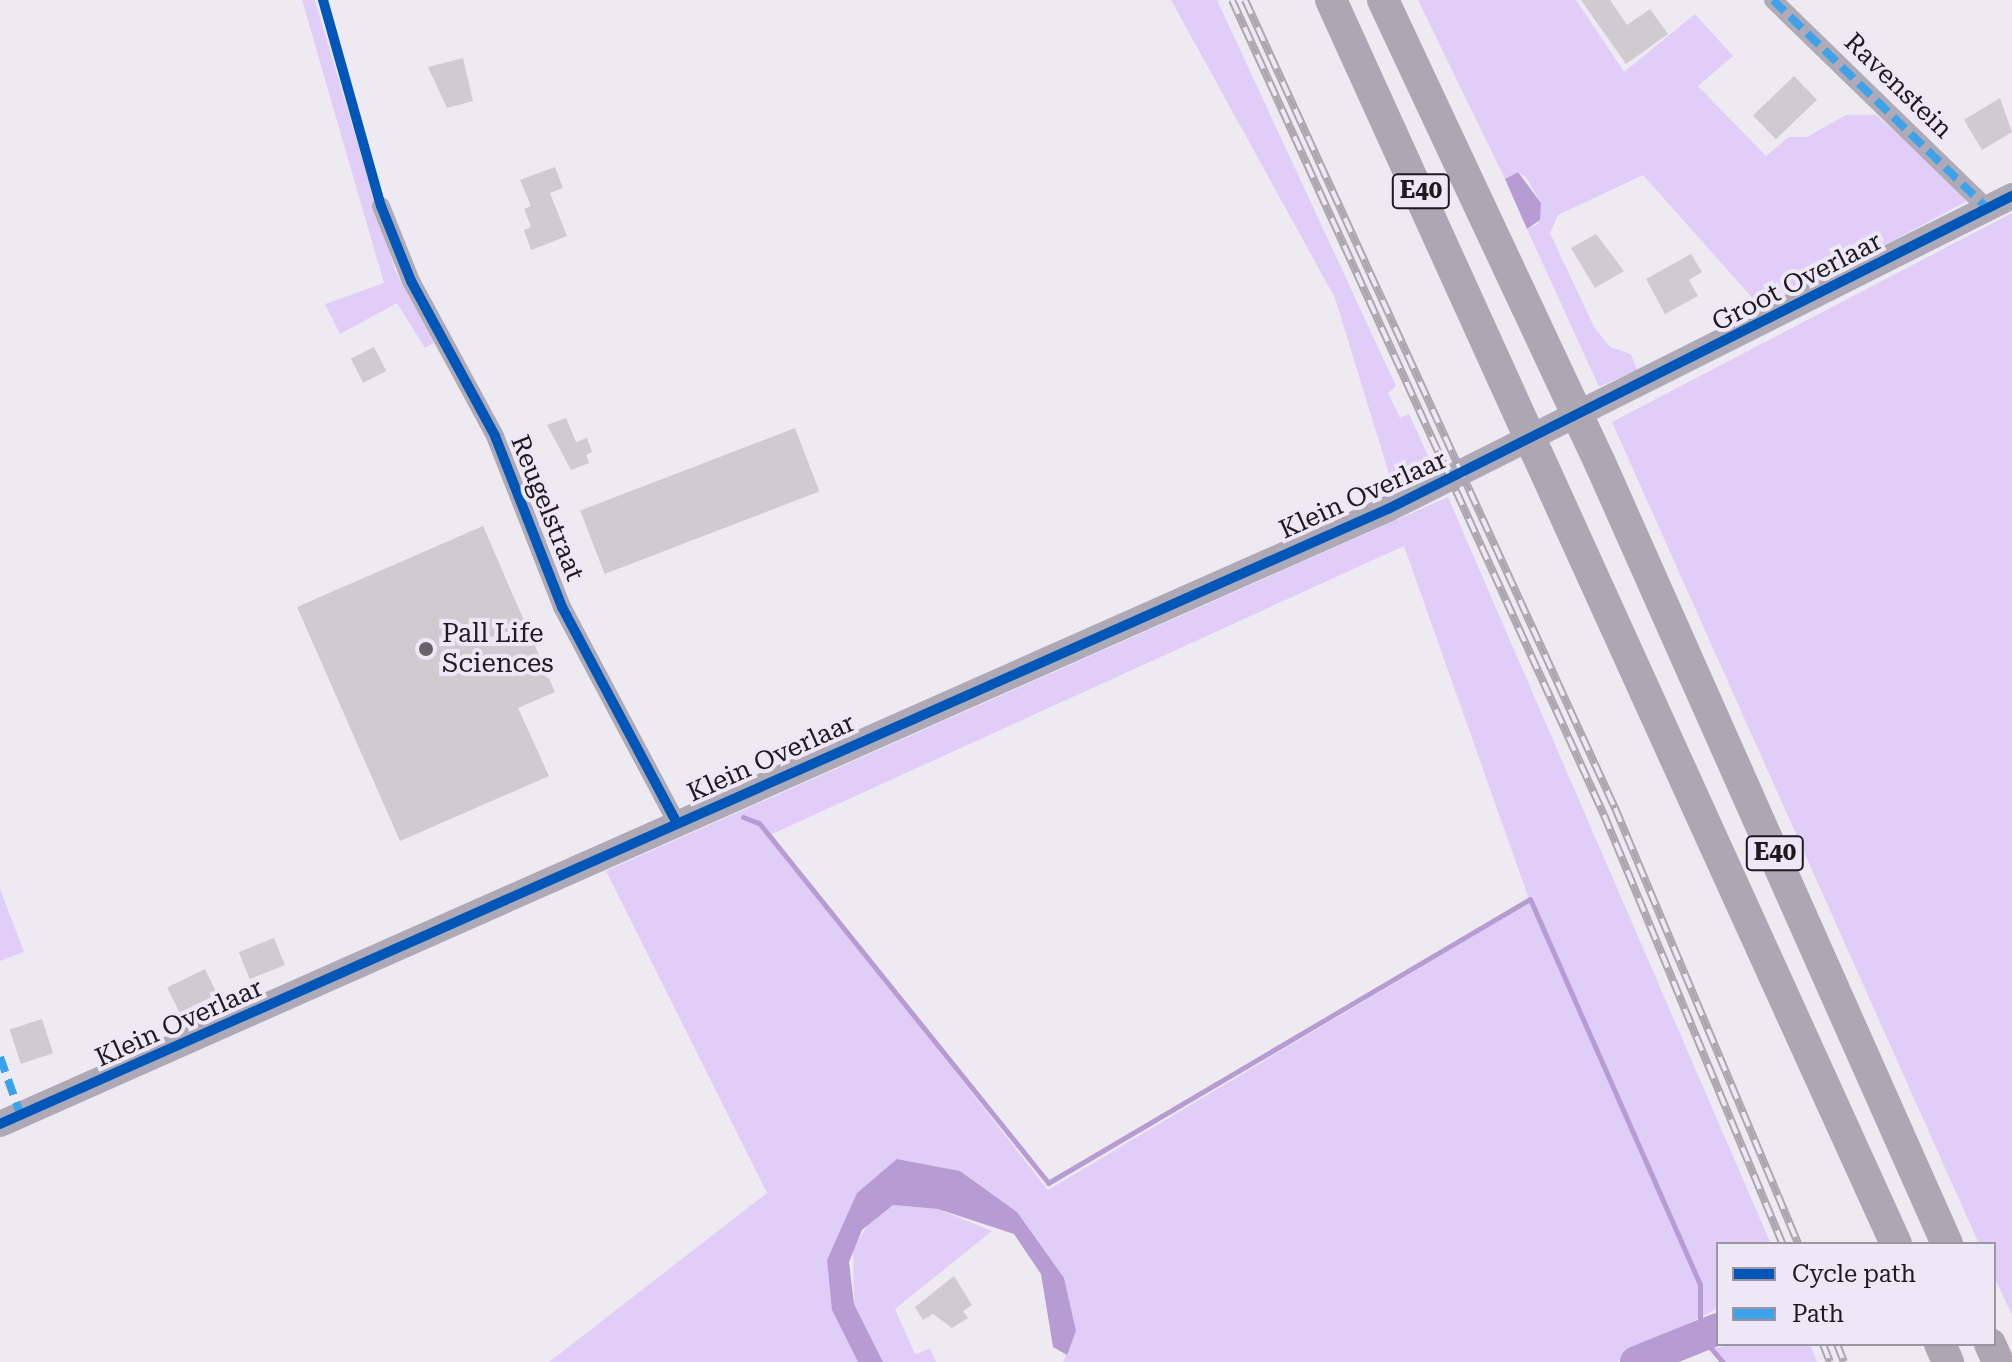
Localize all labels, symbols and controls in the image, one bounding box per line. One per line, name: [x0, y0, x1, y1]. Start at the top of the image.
street label: Ravenstein: [1838, 27, 1958, 145]
road number: E40: [1391, 171, 1451, 211]
street label: Groot Overlaar: [1707, 226, 1887, 338]
street label: Reugelstraat: [504, 431, 590, 585]
street label: Klein Overlaar: [1275, 444, 1451, 546]
place label: Pall Life Sciences: [442, 618, 554, 680]
marker: Pall Life Sciences: [417, 640, 435, 658]
street label: Klein Overlaar: [683, 707, 859, 809]
road number: E40: [1745, 833, 1805, 873]
street label: Klein Overlaar: [91, 972, 267, 1074]
legend: [1716, 1242, 1996, 1346]
text: Cycle path: [1792, 1260, 1916, 1288]
text: Path: [1792, 1300, 1844, 1328]

